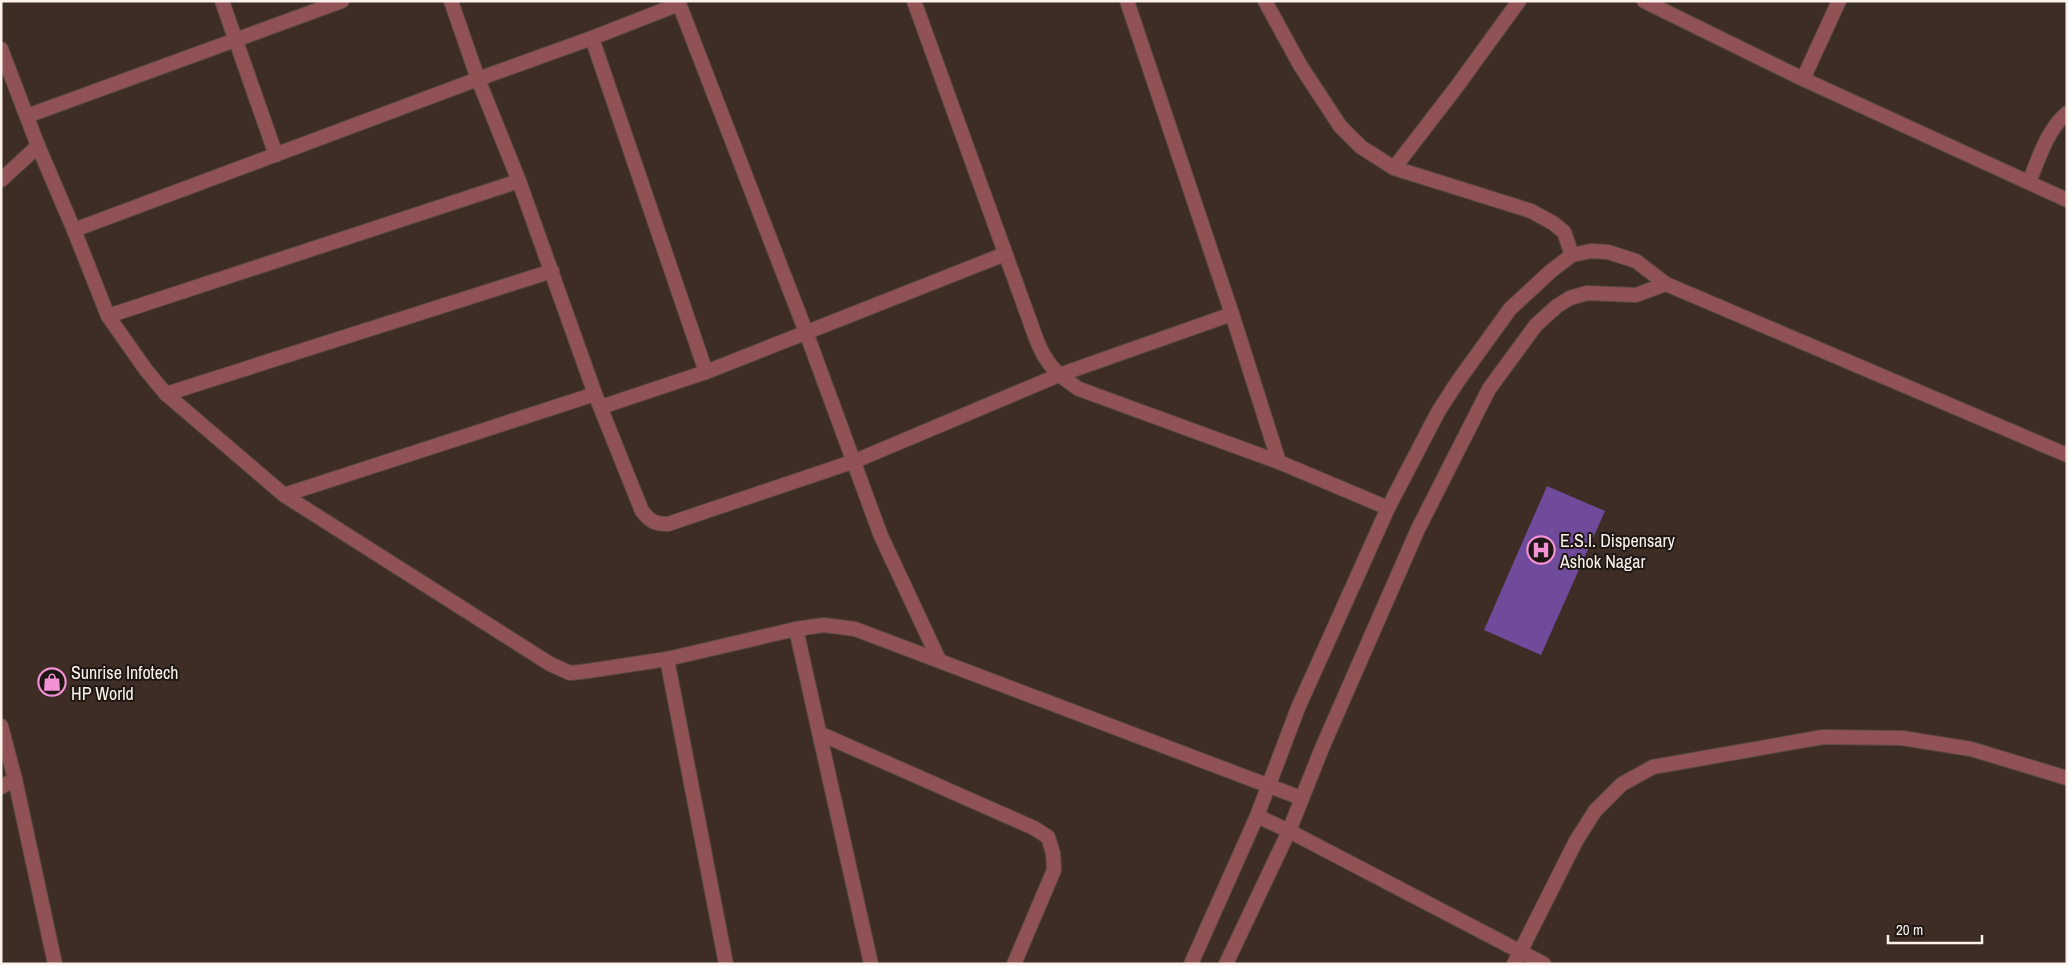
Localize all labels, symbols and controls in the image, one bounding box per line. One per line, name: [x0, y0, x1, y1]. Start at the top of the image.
place label: E.S.I. Dispensary Ashok Nagar: [1559, 528, 1675, 574]
hospital icon: E.S.I. Dispensary Ashok Nagar: [1526, 535, 1556, 565]
place label: Sunrise Infotech HP World: [71, 660, 179, 706]
shop icon: Sunrise Infotech HP World: [37, 667, 67, 697]
scale bar: [1888, 912, 1982, 944]
text: 20 m: [1896, 919, 1923, 940]

